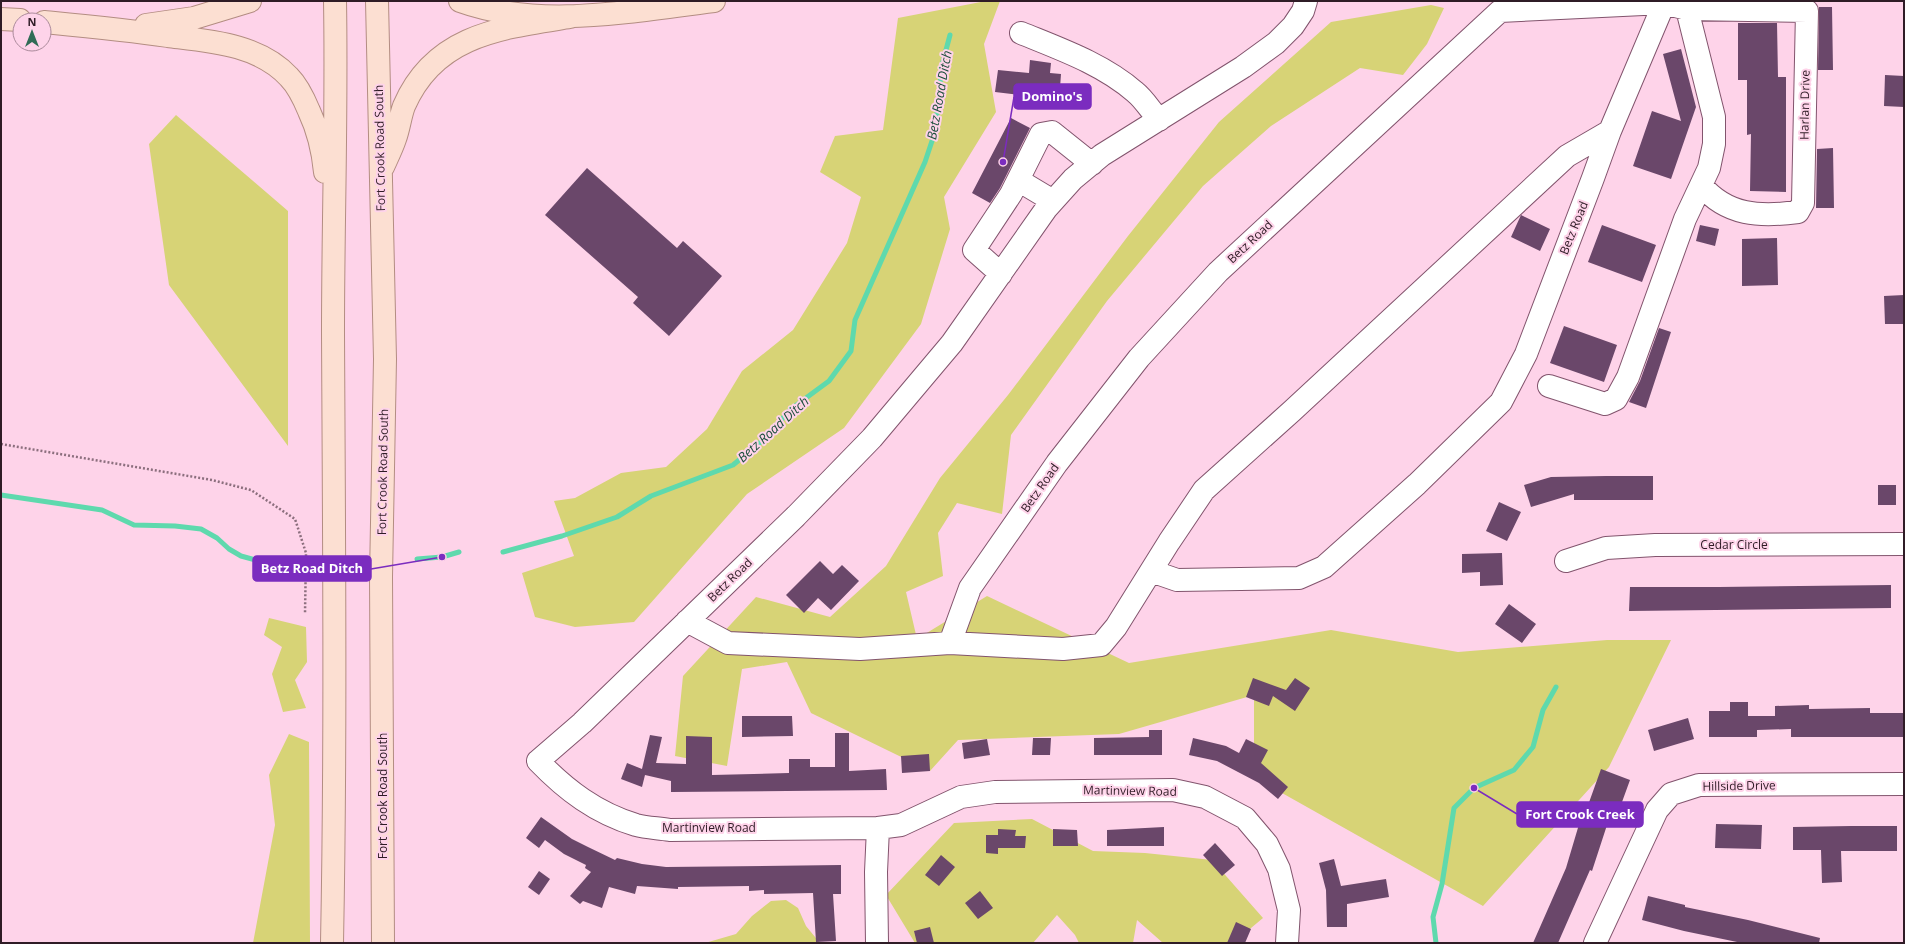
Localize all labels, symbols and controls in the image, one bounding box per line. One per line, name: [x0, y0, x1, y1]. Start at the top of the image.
north arrow: [12, 12, 52, 52]
text: N: [28, 14, 36, 29]
water label: Betz Road Ditch: [922, 49, 956, 141]
street label: Harlan Drive: [1795, 70, 1814, 140]
callout: Domino's: [1014, 84, 1091, 109]
street label: Fort Crook Road South: [370, 85, 389, 211]
text: Domino's: [1022, 87, 1082, 105]
street label: Betz Road: [1555, 199, 1592, 257]
street label: Betz Road: [1223, 216, 1276, 267]
water label: Betz Road Ditch: [733, 392, 813, 466]
street label: Fort Crook Road South: [373, 409, 392, 535]
street label: Betz Road: [1017, 460, 1063, 516]
street label: Cedar Circle: [1700, 536, 1768, 553]
street label: Betz Road: [704, 554, 756, 605]
callout: Betz Road Ditch: [253, 556, 371, 581]
text: Betz Road Ditch: [261, 559, 363, 577]
street label: Fort Crook Road South: [374, 733, 391, 859]
street label: Hillside Drive: [1702, 776, 1776, 795]
street label: Martinview Road: [1083, 781, 1177, 800]
callout: Fort Crook Creek: [1517, 802, 1643, 827]
text: Fort Crook Creek: [1525, 805, 1636, 823]
street label: Martinview Road: [662, 819, 756, 836]

